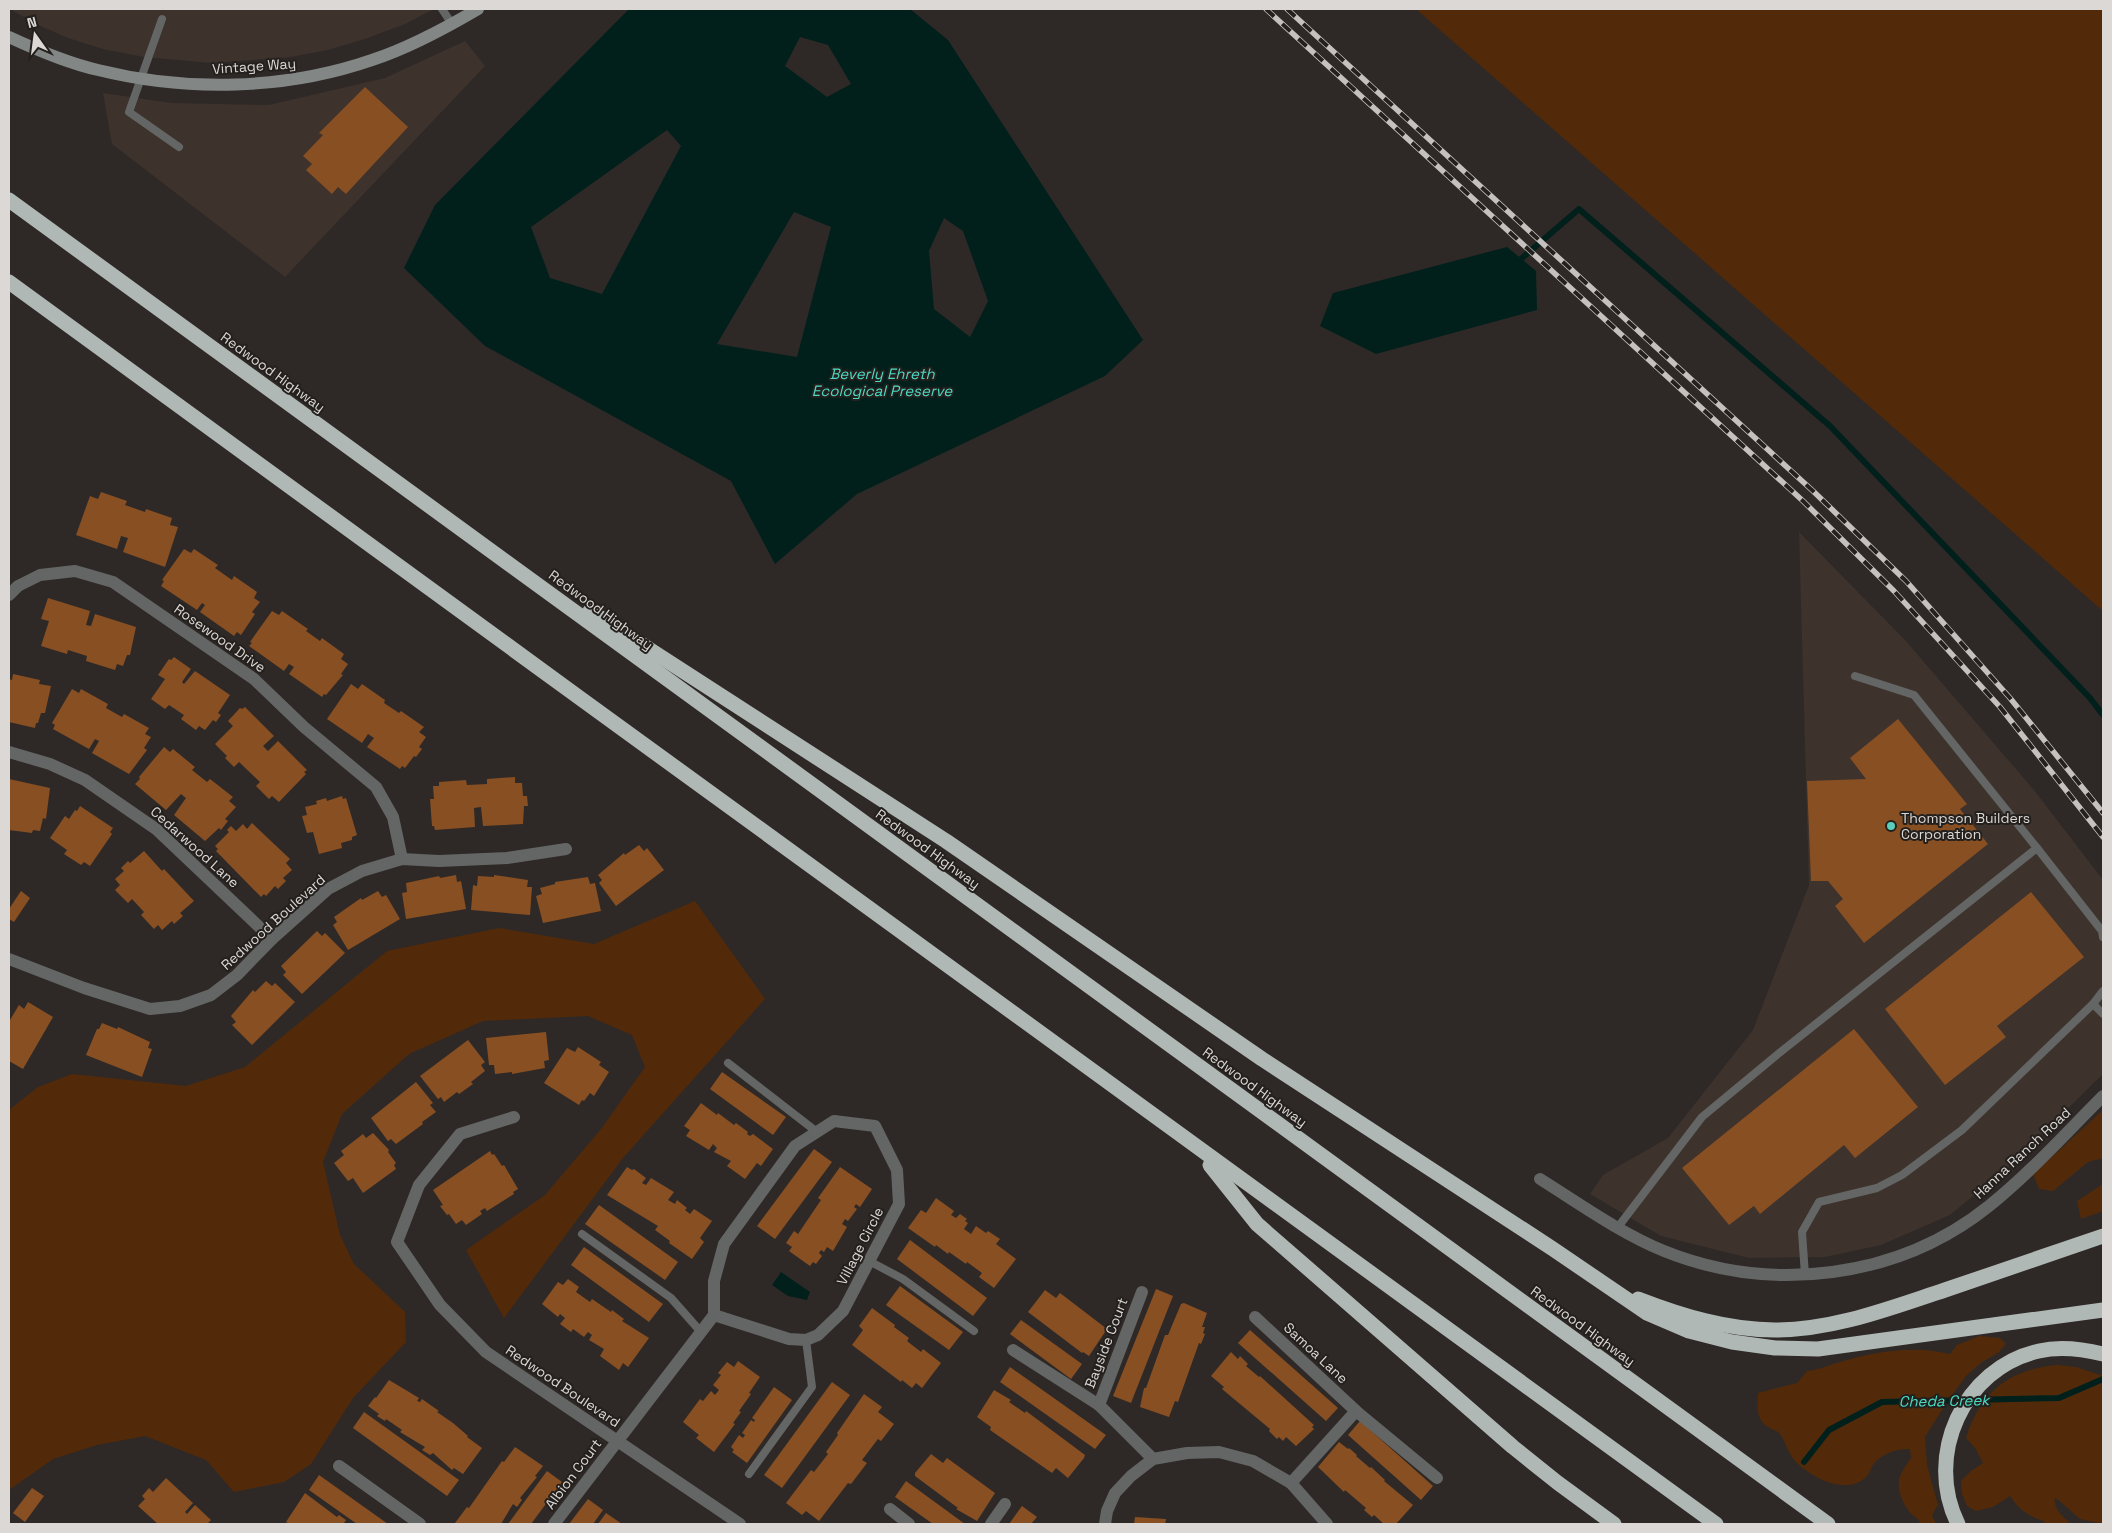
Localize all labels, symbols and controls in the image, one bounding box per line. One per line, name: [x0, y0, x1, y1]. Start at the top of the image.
north arrow: [10, 10, 60, 60]
text: N: [25, 13, 39, 32]
street label: Vintage Way: [211, 54, 297, 78]
street label: Redwood Highway: [217, 328, 329, 416]
water label: Beverly Ehreth Ecological Preserve: [812, 364, 953, 400]
street label: Redwood Highway: [545, 566, 657, 654]
street label: Rosewood Drive: [171, 600, 269, 676]
street label: Cedarwood Lane: [147, 802, 243, 892]
street label: Redwood Highway: [872, 805, 984, 893]
place label: Thompson Builders Corporation: [1901, 809, 2030, 843]
marker: Thompson Builders Corporation: [1885, 820, 1897, 832]
street label: Redwood Boulevard: [217, 870, 329, 974]
street label: Redwood Highway: [1199, 1043, 1311, 1131]
street label: Hanna Ranch Road: [1970, 1103, 2074, 1203]
street label: Village Circle: [833, 1204, 887, 1288]
street label: Redwood Highway: [1527, 1282, 1639, 1370]
street label: Bayside Court: [1081, 1295, 1131, 1391]
street label: Samoa Lane: [1280, 1319, 1352, 1387]
street label: Redwood Boulevard: [502, 1341, 624, 1431]
water label: Cheda Creek: [1898, 1390, 1991, 1411]
street label: Albion Court: [541, 1435, 605, 1513]

